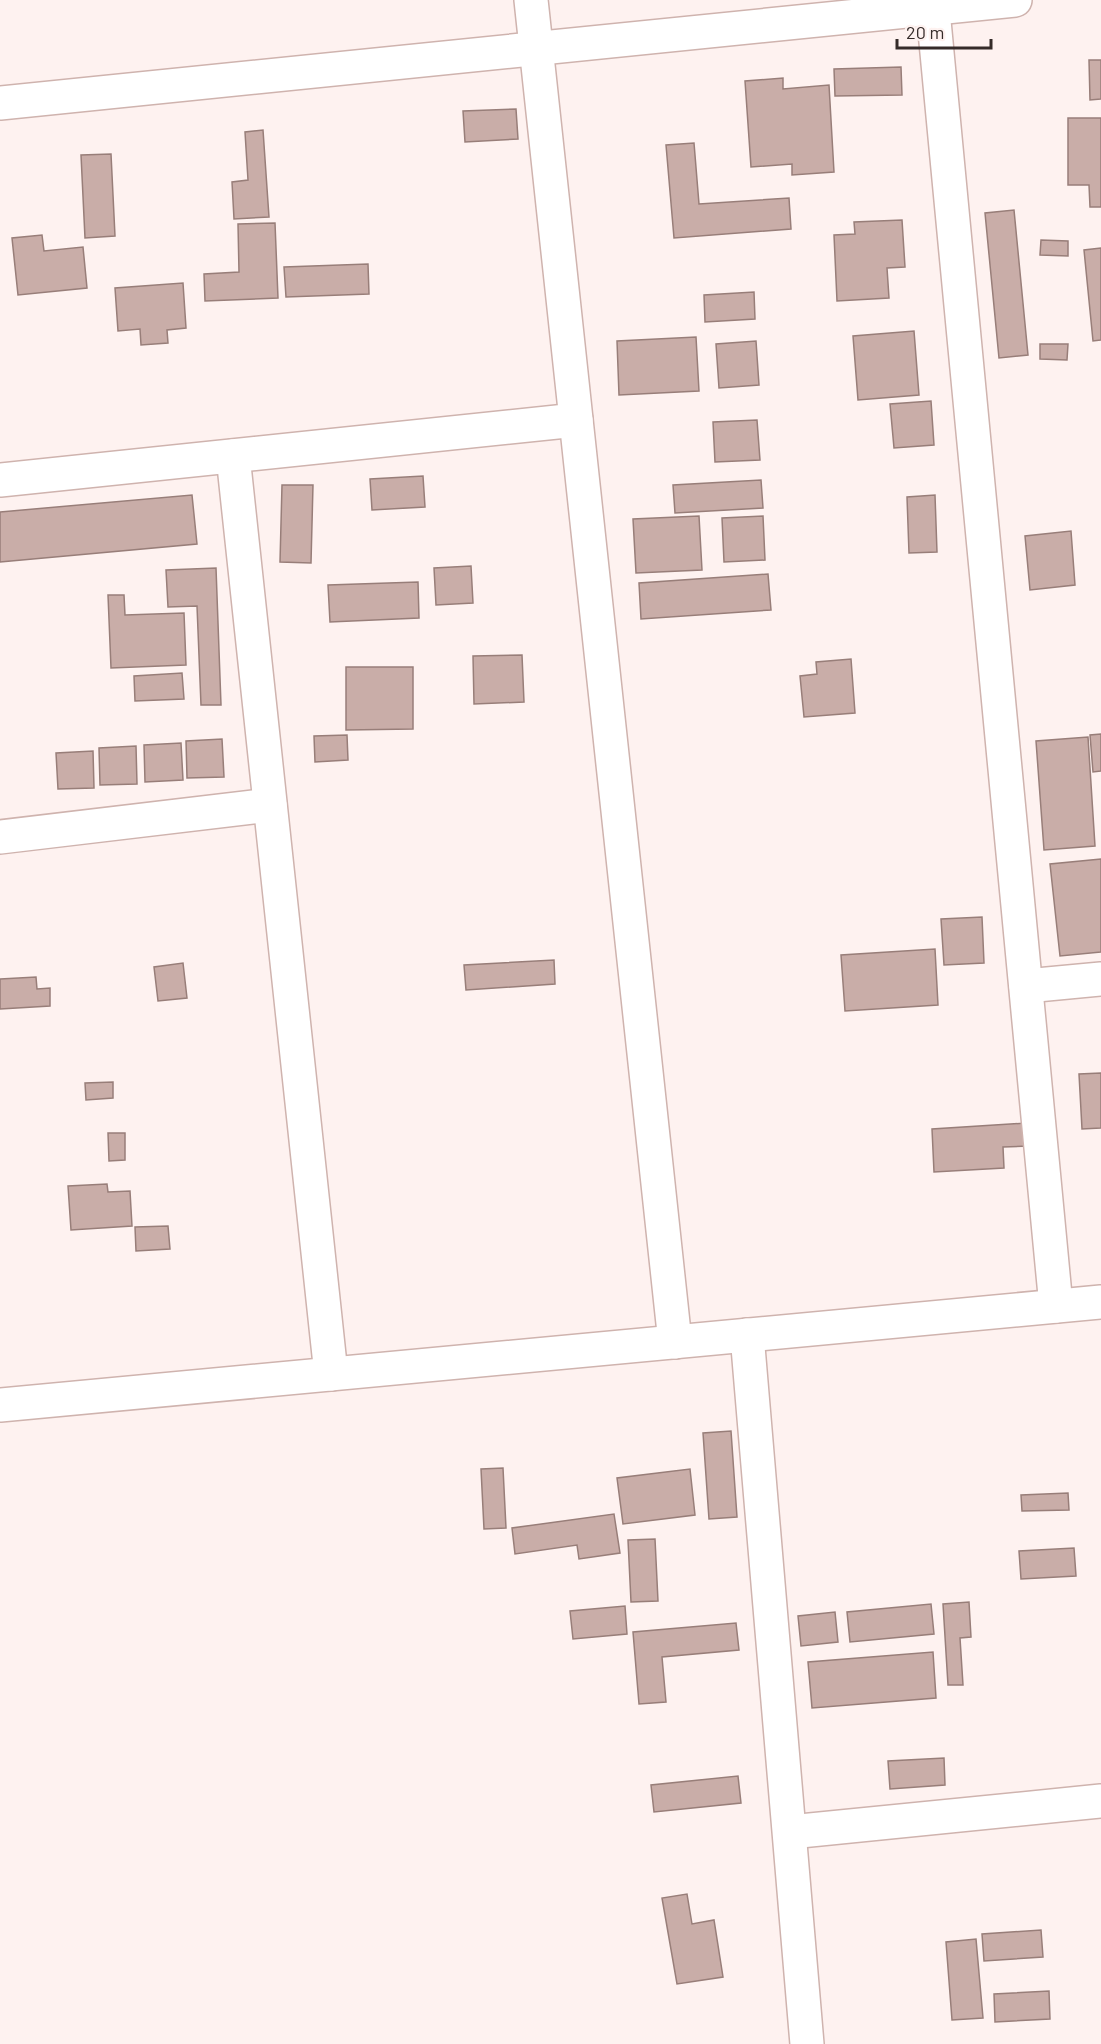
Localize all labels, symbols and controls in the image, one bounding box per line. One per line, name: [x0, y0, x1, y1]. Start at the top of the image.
scale bar: [897, 12, 992, 50]
text: 20 m: [906, 21, 944, 43]

